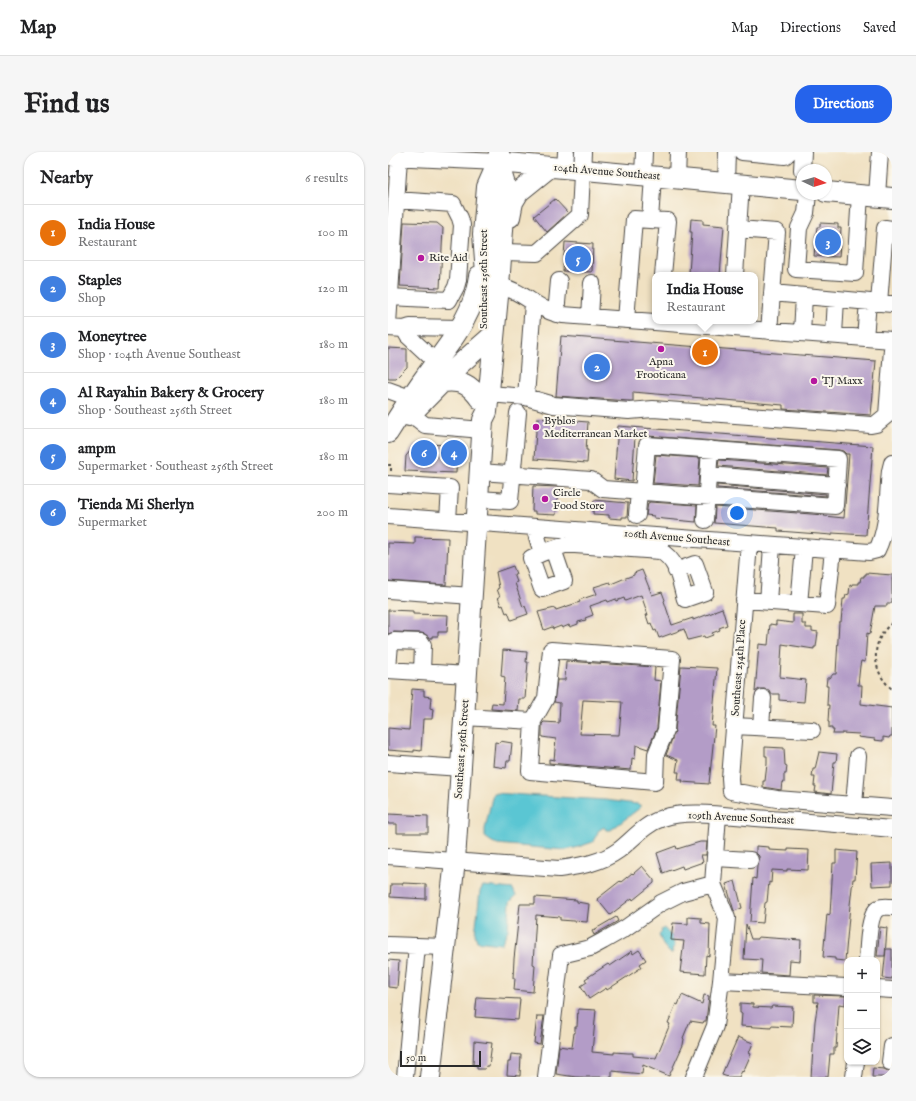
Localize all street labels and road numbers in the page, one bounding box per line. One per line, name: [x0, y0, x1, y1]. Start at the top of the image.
street label: 104th Avenue Southeast: [553, 160, 661, 184]
street label: Southeast 256th Street: [477, 229, 491, 329]
street label: 106th Avenue Southeast: [623, 526, 731, 550]
street label: Southeast 254th Place: [729, 619, 749, 717]
street label: Southeast 256th Street: [452, 699, 472, 799]
street label: 109th Avenue Southeast: [687, 808, 795, 828]

